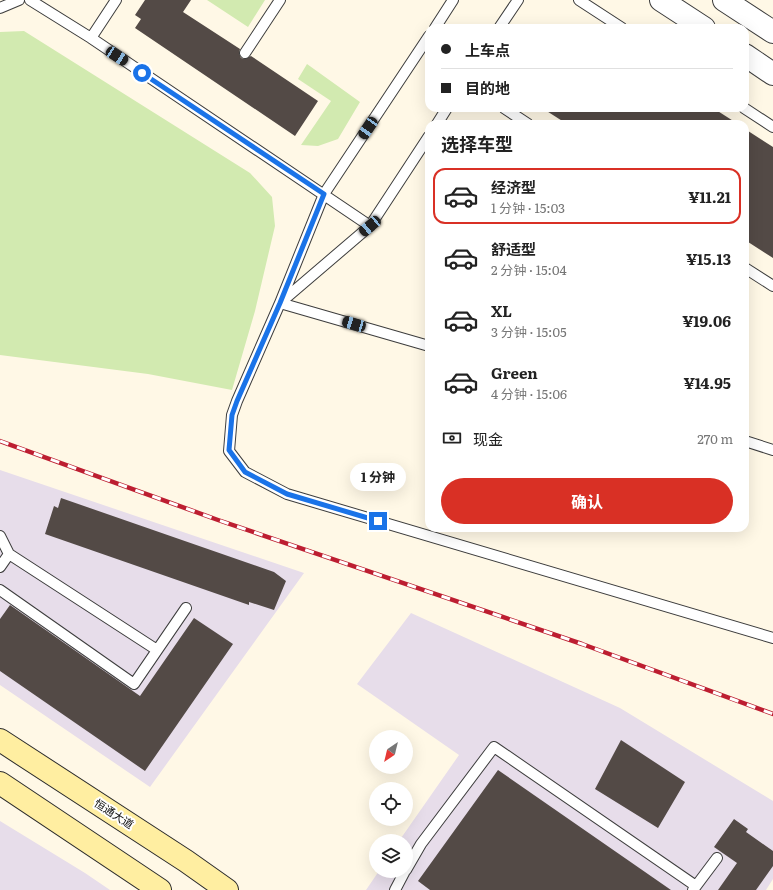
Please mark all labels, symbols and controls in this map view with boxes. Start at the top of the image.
text: 上车点 [465,38,510,61]
car [104,44,130,68]
route start [133,64,151,82]
text: 目的地 [465,76,510,99]
car [356,115,380,141]
text: 选择车型 [441,130,513,157]
text: 经济型 [491,175,536,198]
icon: car [443,178,479,214]
text: ¥11.21 [688,185,731,208]
text: 1 分钟 · 15:03 [491,198,565,217]
car [357,214,383,238]
text: 舒适型 [491,237,536,260]
icon: car [443,240,479,276]
text: ¥15.13 [686,247,731,270]
text: 2 分钟 · 15:04 [491,260,567,279]
text: XL [491,299,512,322]
icon: car [443,302,479,338]
text: ¥19.06 [682,309,731,332]
car [341,315,367,333]
text: 3 分钟 · 15:05 [491,322,567,341]
text: Green [491,361,538,384]
icon: car [443,364,479,400]
text: ¥14.95 [683,371,731,394]
text: 4 分钟 · 15:06 [491,384,567,403]
icon: cash [441,427,463,449]
text: 现金 [473,427,503,450]
text: 270 m [697,429,733,448]
callout: 1 分钟 [350,463,406,491]
text: 1 分钟 [361,467,395,486]
button: 确认 [441,478,733,524]
route end [369,512,387,530]
north arrow [369,730,413,774]
map controls [369,730,413,878]
button: locate [369,782,413,826]
street label: 恒通大道 [92,794,137,832]
button: layers [369,834,413,878]

